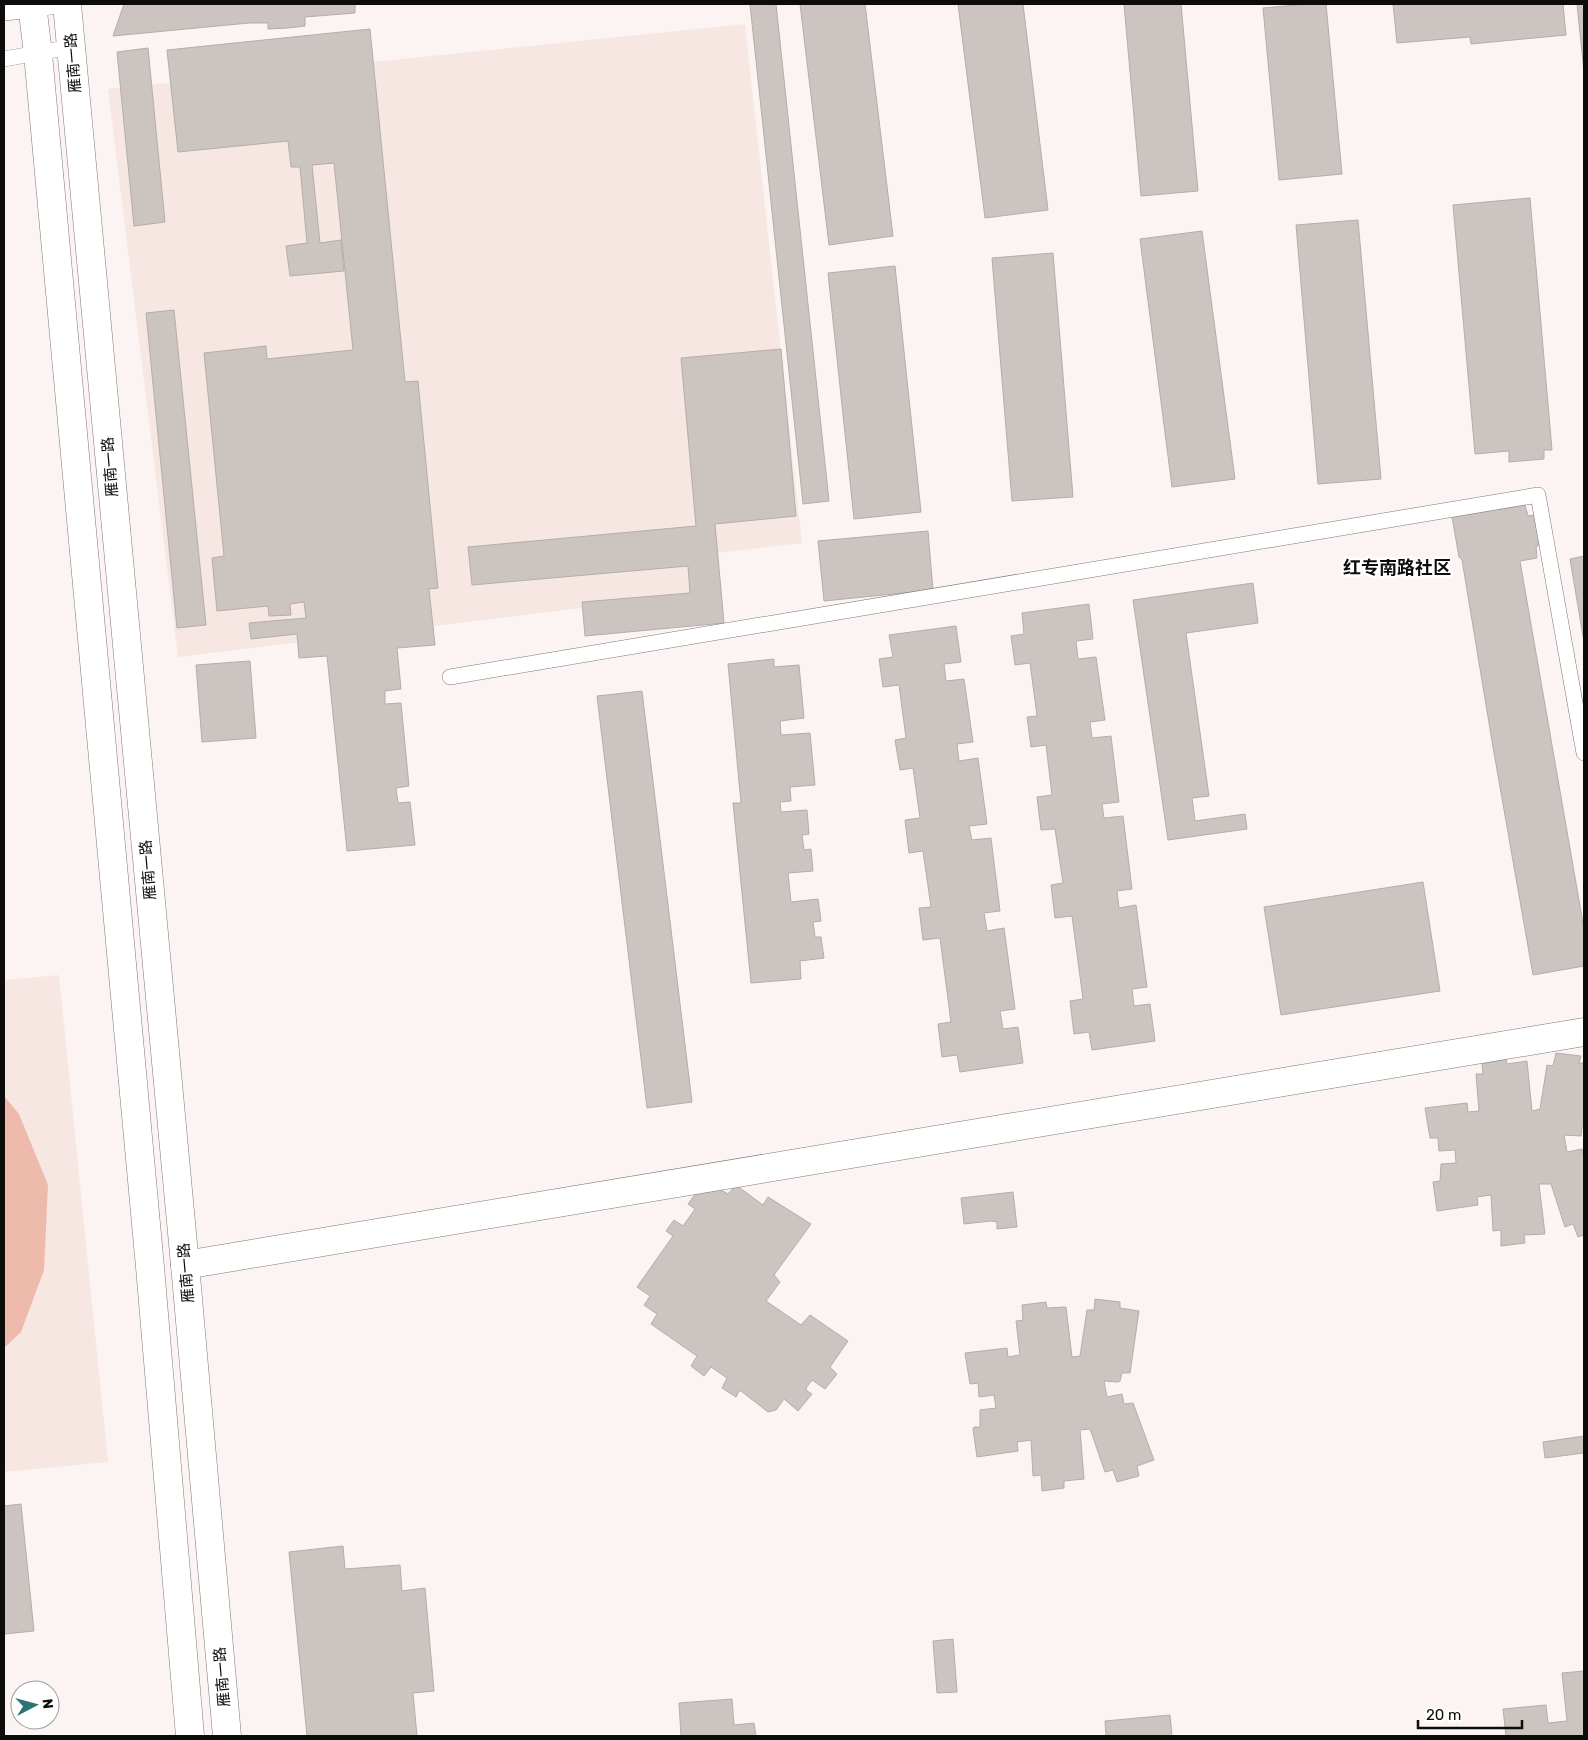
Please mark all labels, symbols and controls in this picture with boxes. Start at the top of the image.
street label: 雁南一路 [61,32,85,94]
street label: 雁南一路 [98,436,122,498]
district label: 红专南路社区 [1343,557,1451,579]
street label: 雁南一路 [136,839,160,901]
street label: 雁南一路 [174,1242,198,1304]
street label: 雁南一路 [210,1646,234,1708]
north arrow [10,1680,60,1730]
text: N [38,1698,56,1710]
scale bar [1418,1698,1522,1730]
text: 20 m [1426,1706,1461,1724]

